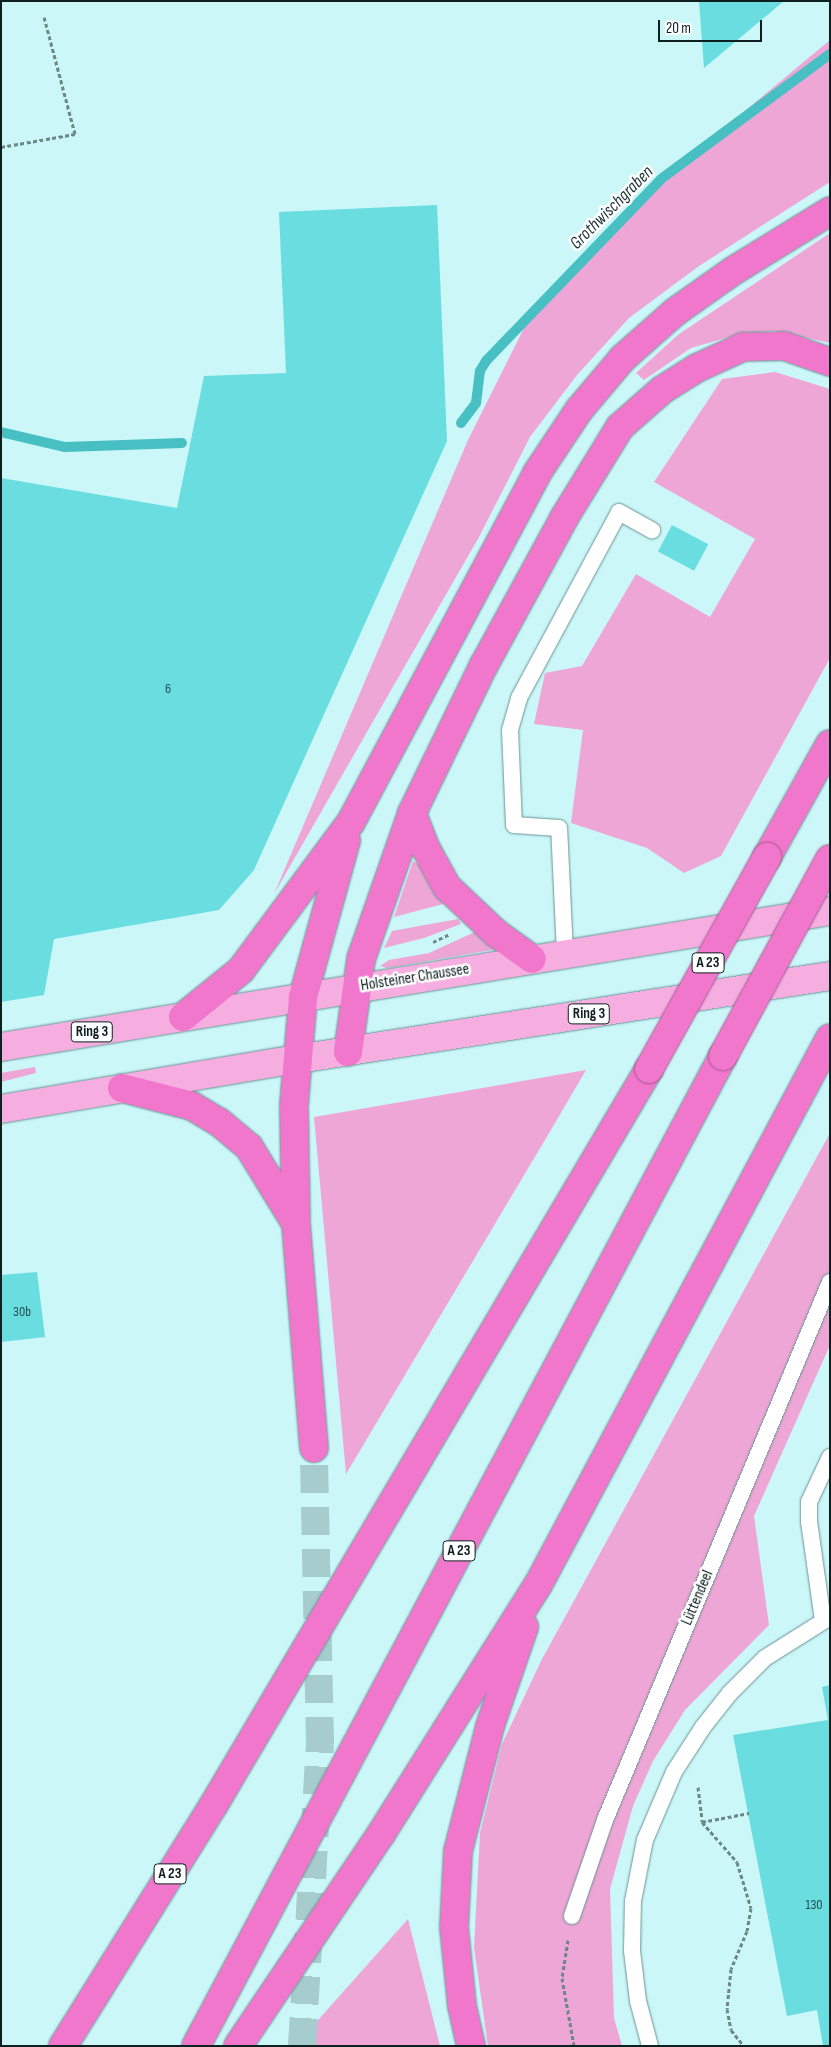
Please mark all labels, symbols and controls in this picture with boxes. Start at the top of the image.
scale bar [661,10,765,42]
text: 20 m [666,19,691,38]
water label: Grothwischgraben [566,162,658,254]
house number: 6 [165,681,171,697]
road number: A 23 [690,950,726,976]
street label: Holsteiner Chaussee [359,960,471,996]
road number: Ring 3 [568,1002,610,1026]
road number: Ring 3 [71,1020,113,1044]
house number: 30b [13,1304,31,1320]
road number: A 23 [442,1538,476,1564]
street label: Lüttendeel [678,1568,718,1628]
road number: A 23 [152,1862,188,1886]
house number: 130 [805,1897,823,1913]

